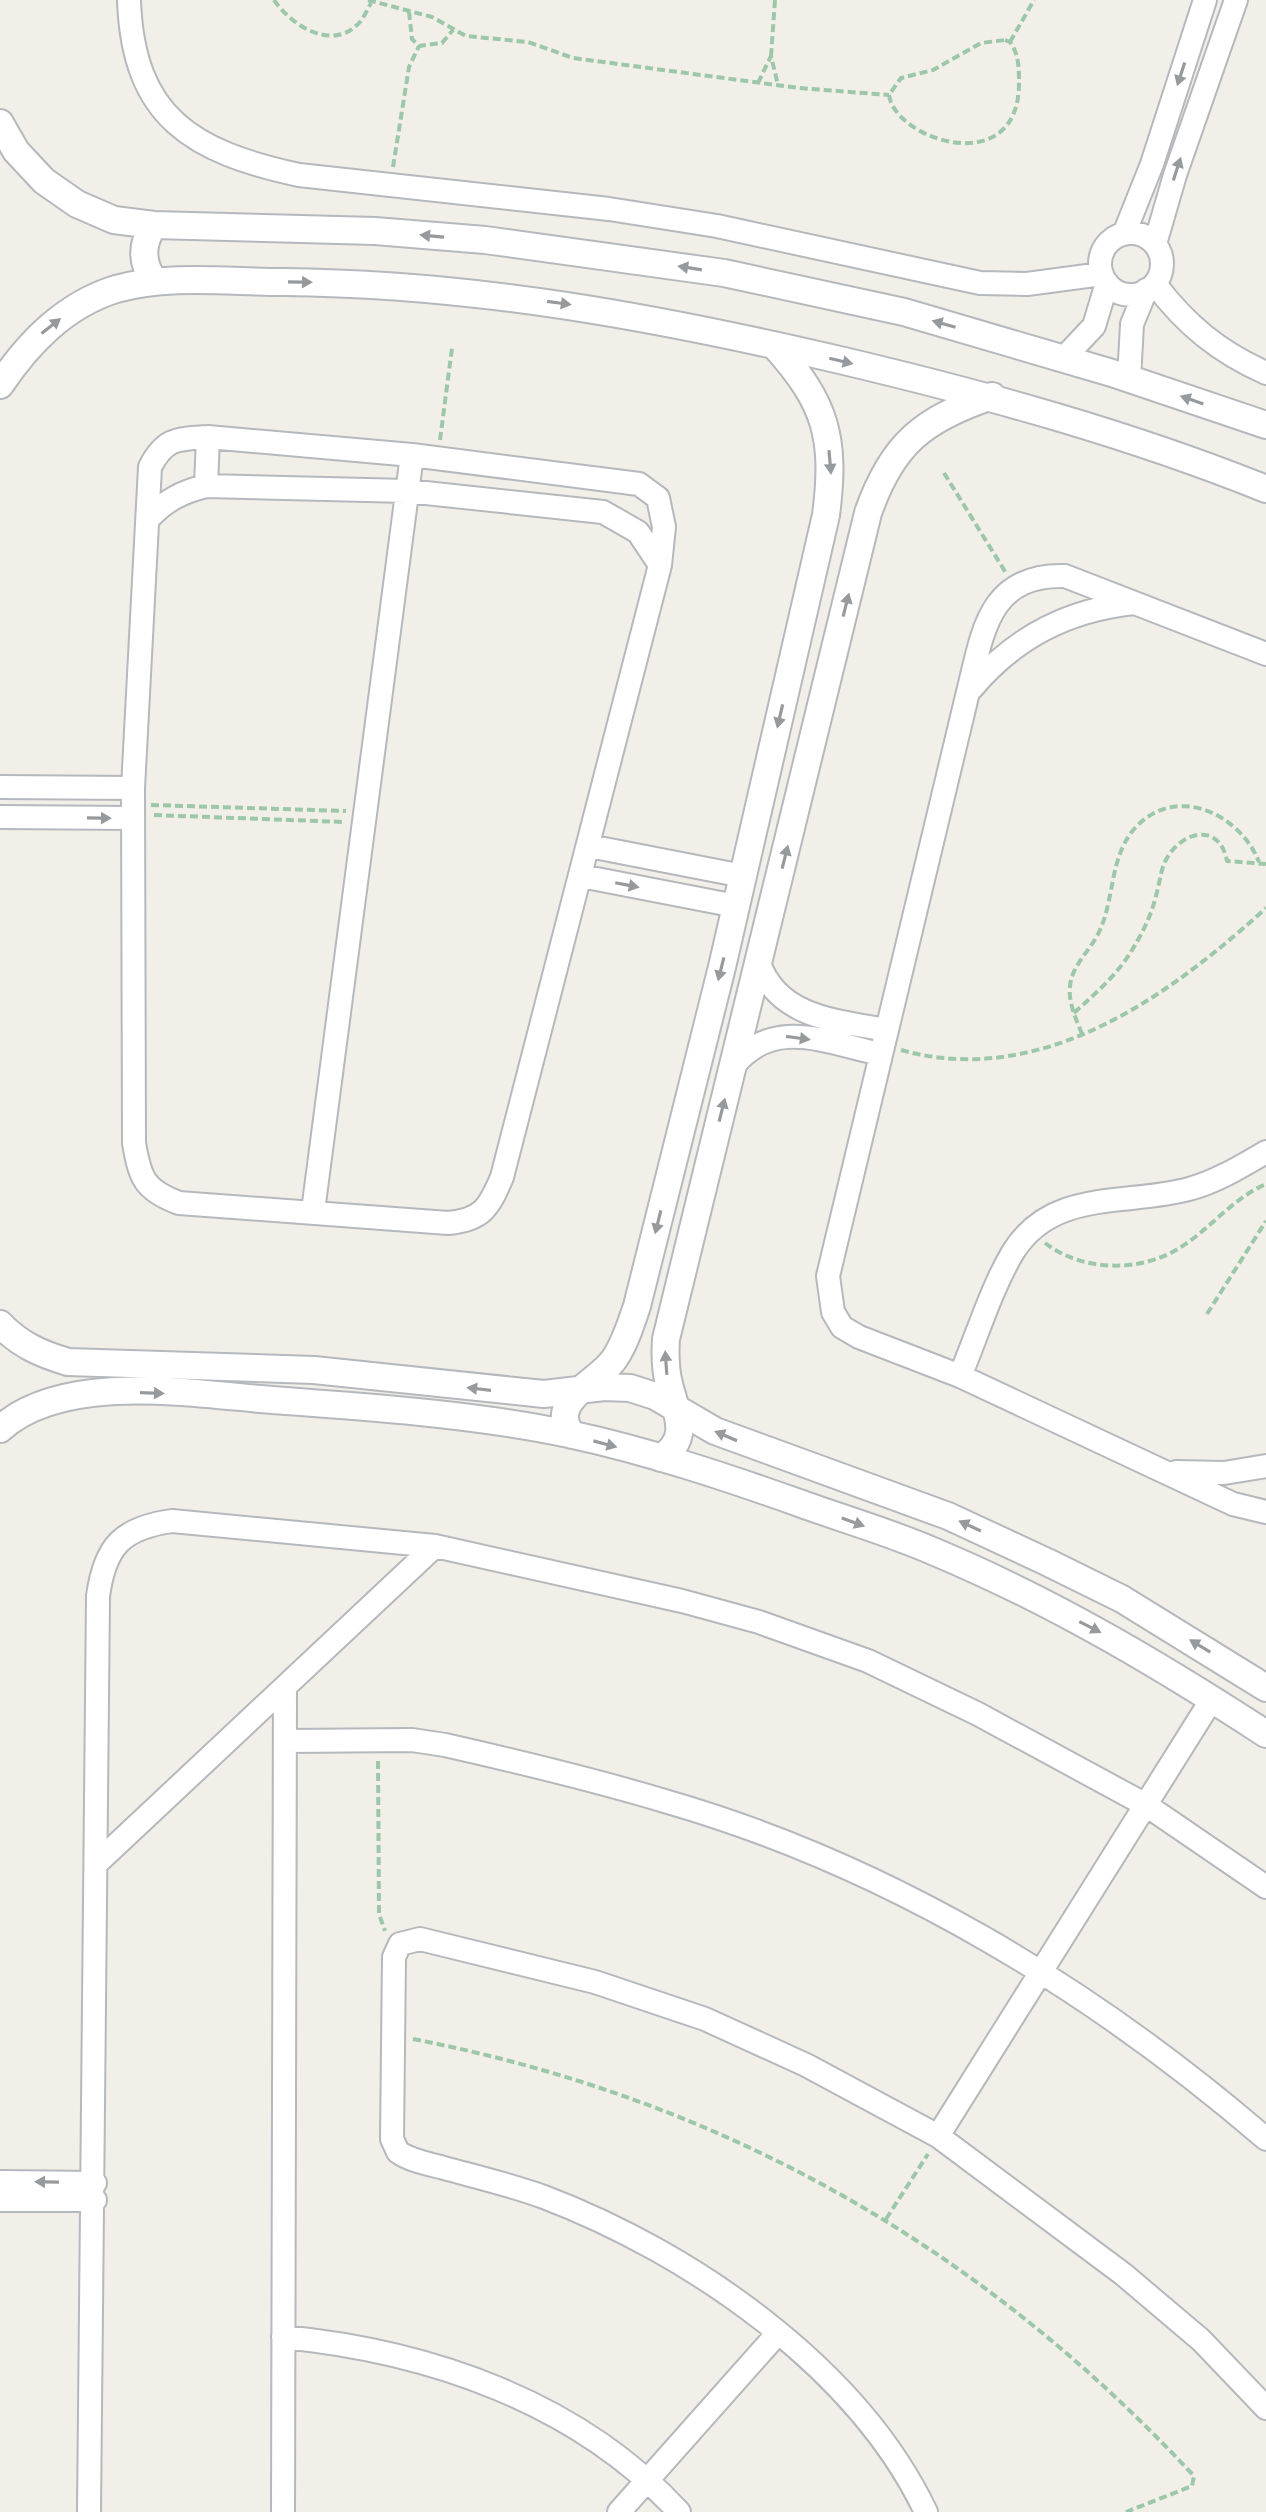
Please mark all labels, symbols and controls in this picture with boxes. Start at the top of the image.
one-way arrow [1174,63,1187,87]
one-way arrow [1171,157,1184,181]
one-way arrow [419,229,444,242]
one-way arrow [677,261,702,274]
one-way arrow [288,276,313,289]
one-way arrow [546,296,571,309]
one-way arrow [931,317,955,330]
one-way arrow [41,319,61,335]
one-way arrow [828,355,853,367]
one-way arrow [1180,393,1204,405]
one-way arrow [824,450,837,475]
one-way arrow [840,592,853,617]
one-way arrow [773,704,786,729]
one-way arrow [87,811,112,824]
one-way arrow [779,845,791,870]
one-way arrow [615,879,640,892]
one-way arrow [714,957,727,982]
one-way arrow [786,1031,811,1044]
one-way arrow [716,1097,729,1122]
one-way arrow [651,1209,663,1234]
one-way arrow [659,1350,672,1375]
one-way arrow [466,1382,491,1395]
one-way arrow [140,1387,165,1400]
one-way arrow [714,1429,738,1442]
one-way arrow [592,1438,617,1450]
one-way arrow [841,1516,865,1529]
one-way arrow [958,1519,982,1533]
one-way arrow [1079,1620,1102,1633]
one-way arrow [1189,1639,1211,1653]
one-way arrow [34,2176,59,2188]

